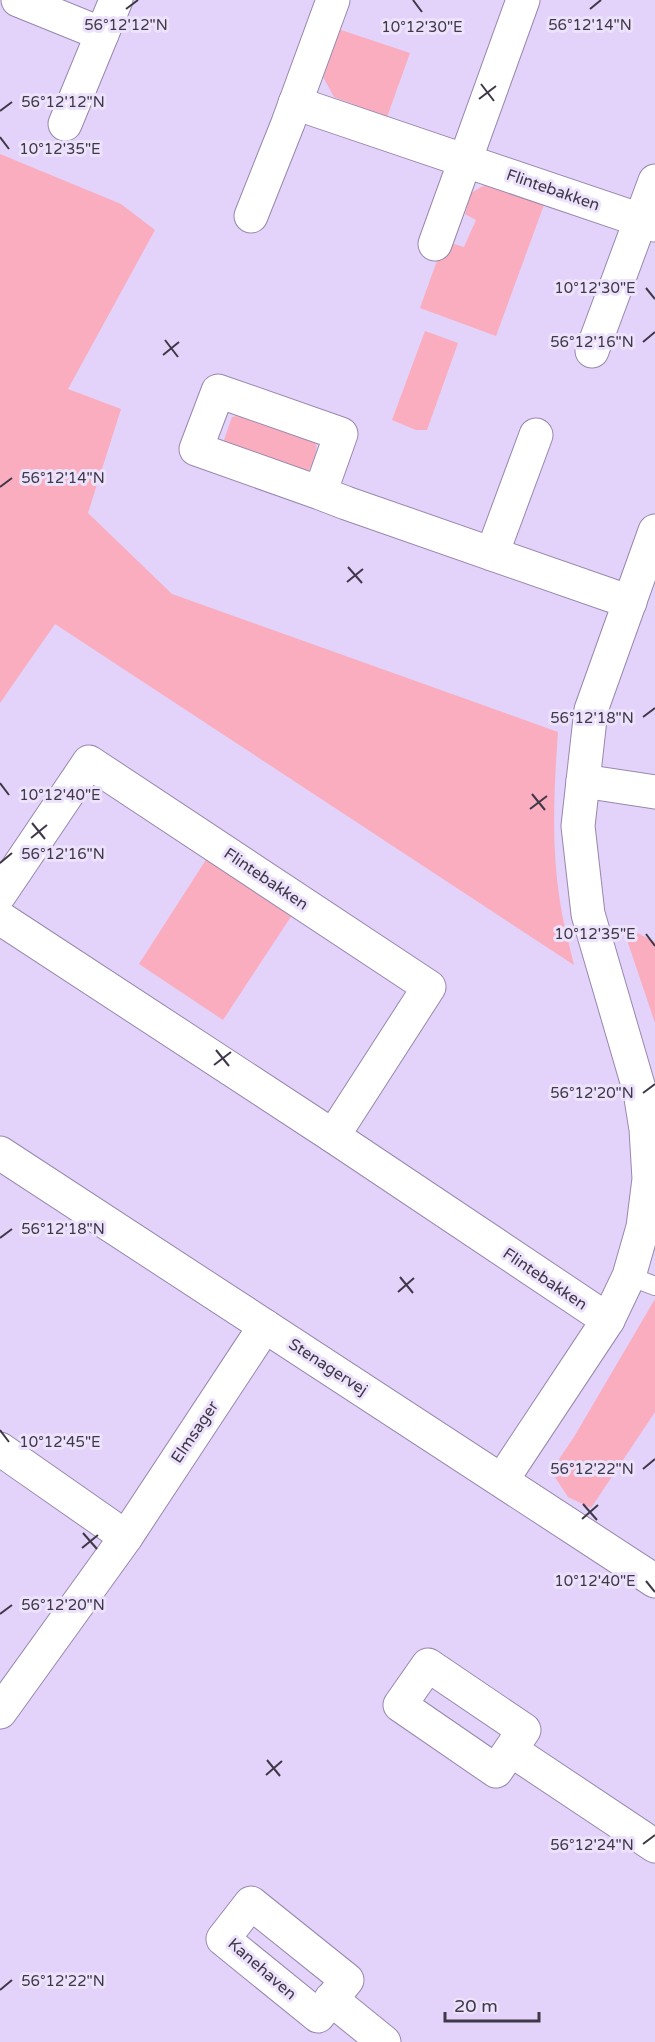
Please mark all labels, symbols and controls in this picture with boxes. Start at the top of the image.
text: 56°12'12"N [84,16,168,34]
text: 56°12'14"N [548,16,632,34]
text: 10°12'30"E [381,18,463,36]
text: 56°12'12"N [21,93,105,111]
text: 10°12'35"E [19,140,101,158]
street label: Flintebakken [504,165,602,215]
text: 10°12'30"E [554,279,636,297]
text: 56°12'16"N [550,333,634,351]
text: 56°12'14"N [21,469,105,487]
text: 56°12'18"N [550,709,634,727]
text: 10°12'40"E [19,786,101,804]
street label: Flintebakken [220,843,312,915]
text: 56°12'16"N [21,845,105,863]
text: 10°12'35"E [554,925,636,943]
text: 56°12'20"N [550,1084,634,1102]
text: 56°12'18"N [21,1220,105,1238]
street label: Flintebakken [499,1243,591,1315]
street label: Stenagervej [285,1334,371,1400]
street label: Elmsager [167,1396,224,1467]
text: 10°12'45"E [19,1433,101,1451]
text: 56°12'22"N [550,1460,634,1478]
text: 10°12'40"E [554,1572,636,1590]
text: 56°12'20"N [21,1596,105,1614]
text: 56°12'24"N [550,1836,634,1854]
street label: Kanehaven [224,1934,300,2004]
text: 56°12'22"N [21,1972,105,1990]
scale bar [445,1985,540,2023]
text: 20 m [454,1995,498,2017]

